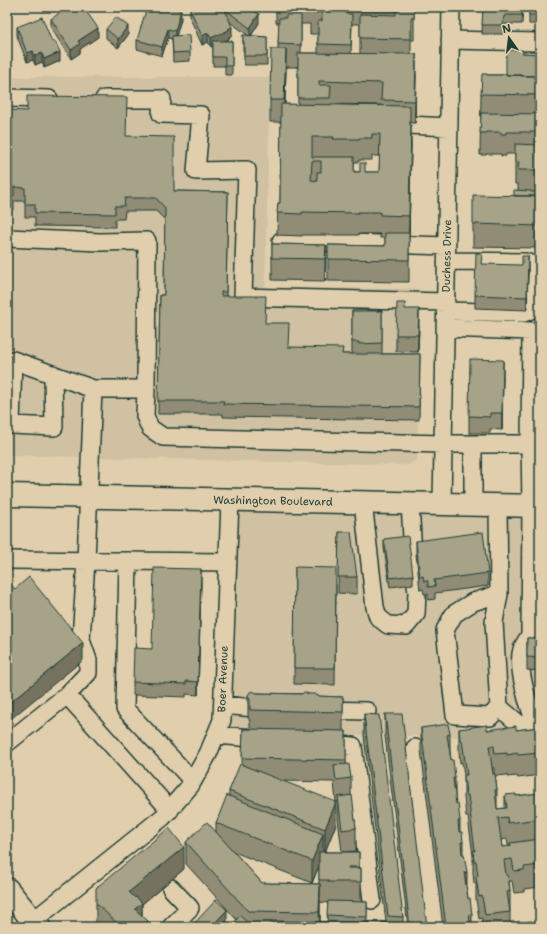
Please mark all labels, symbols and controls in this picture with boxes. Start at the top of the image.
north arrow [489,18,529,58]
text: N [501,20,513,37]
street label: Duchess Drive [439,219,455,293]
street label: Washington Boulevard [213,492,333,510]
street label: Boer Avenue [214,645,232,713]

